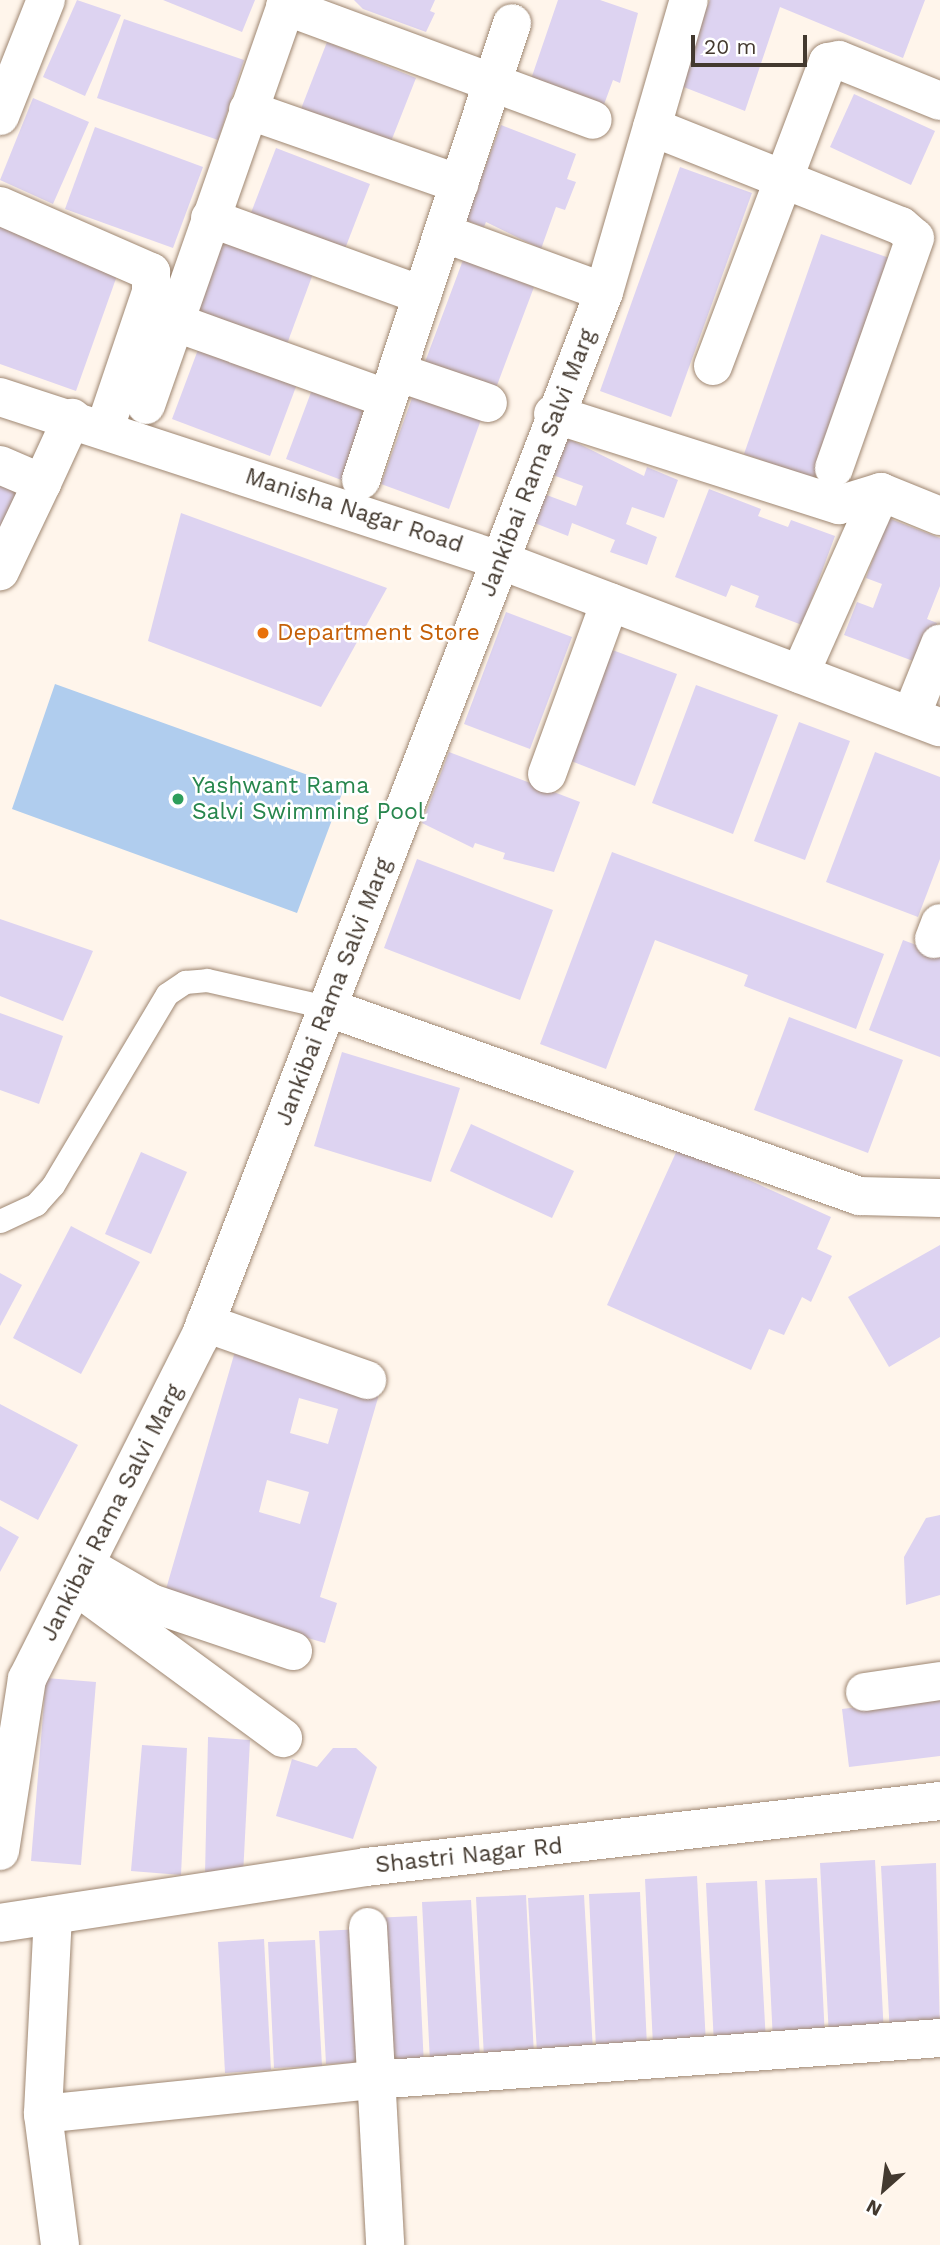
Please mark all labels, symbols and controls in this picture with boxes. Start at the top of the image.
scale bar [695,21,810,65]
text: 20 m [704,34,756,59]
street label: Jankibai Rama Salvi Marg [474,325,602,601]
street label: Manisha Nagar Road [241,463,467,559]
place label: Department Store [277,619,480,647]
marker: Department Store [255,625,271,641]
place label: Yashwant Rama Salvi Swimming Pool [192,772,425,826]
marker: Yashwant Rama Salvi Swimming Pool [170,791,186,807]
street label: Jankibai Rama Salvi Marg [270,854,398,1130]
street label: Jankibai Rama Salvi Marg [35,1380,189,1646]
street label: Shastri Nagar Rd [374,1832,564,1880]
north arrow [849,2154,919,2224]
text: N [862,2195,886,2221]

